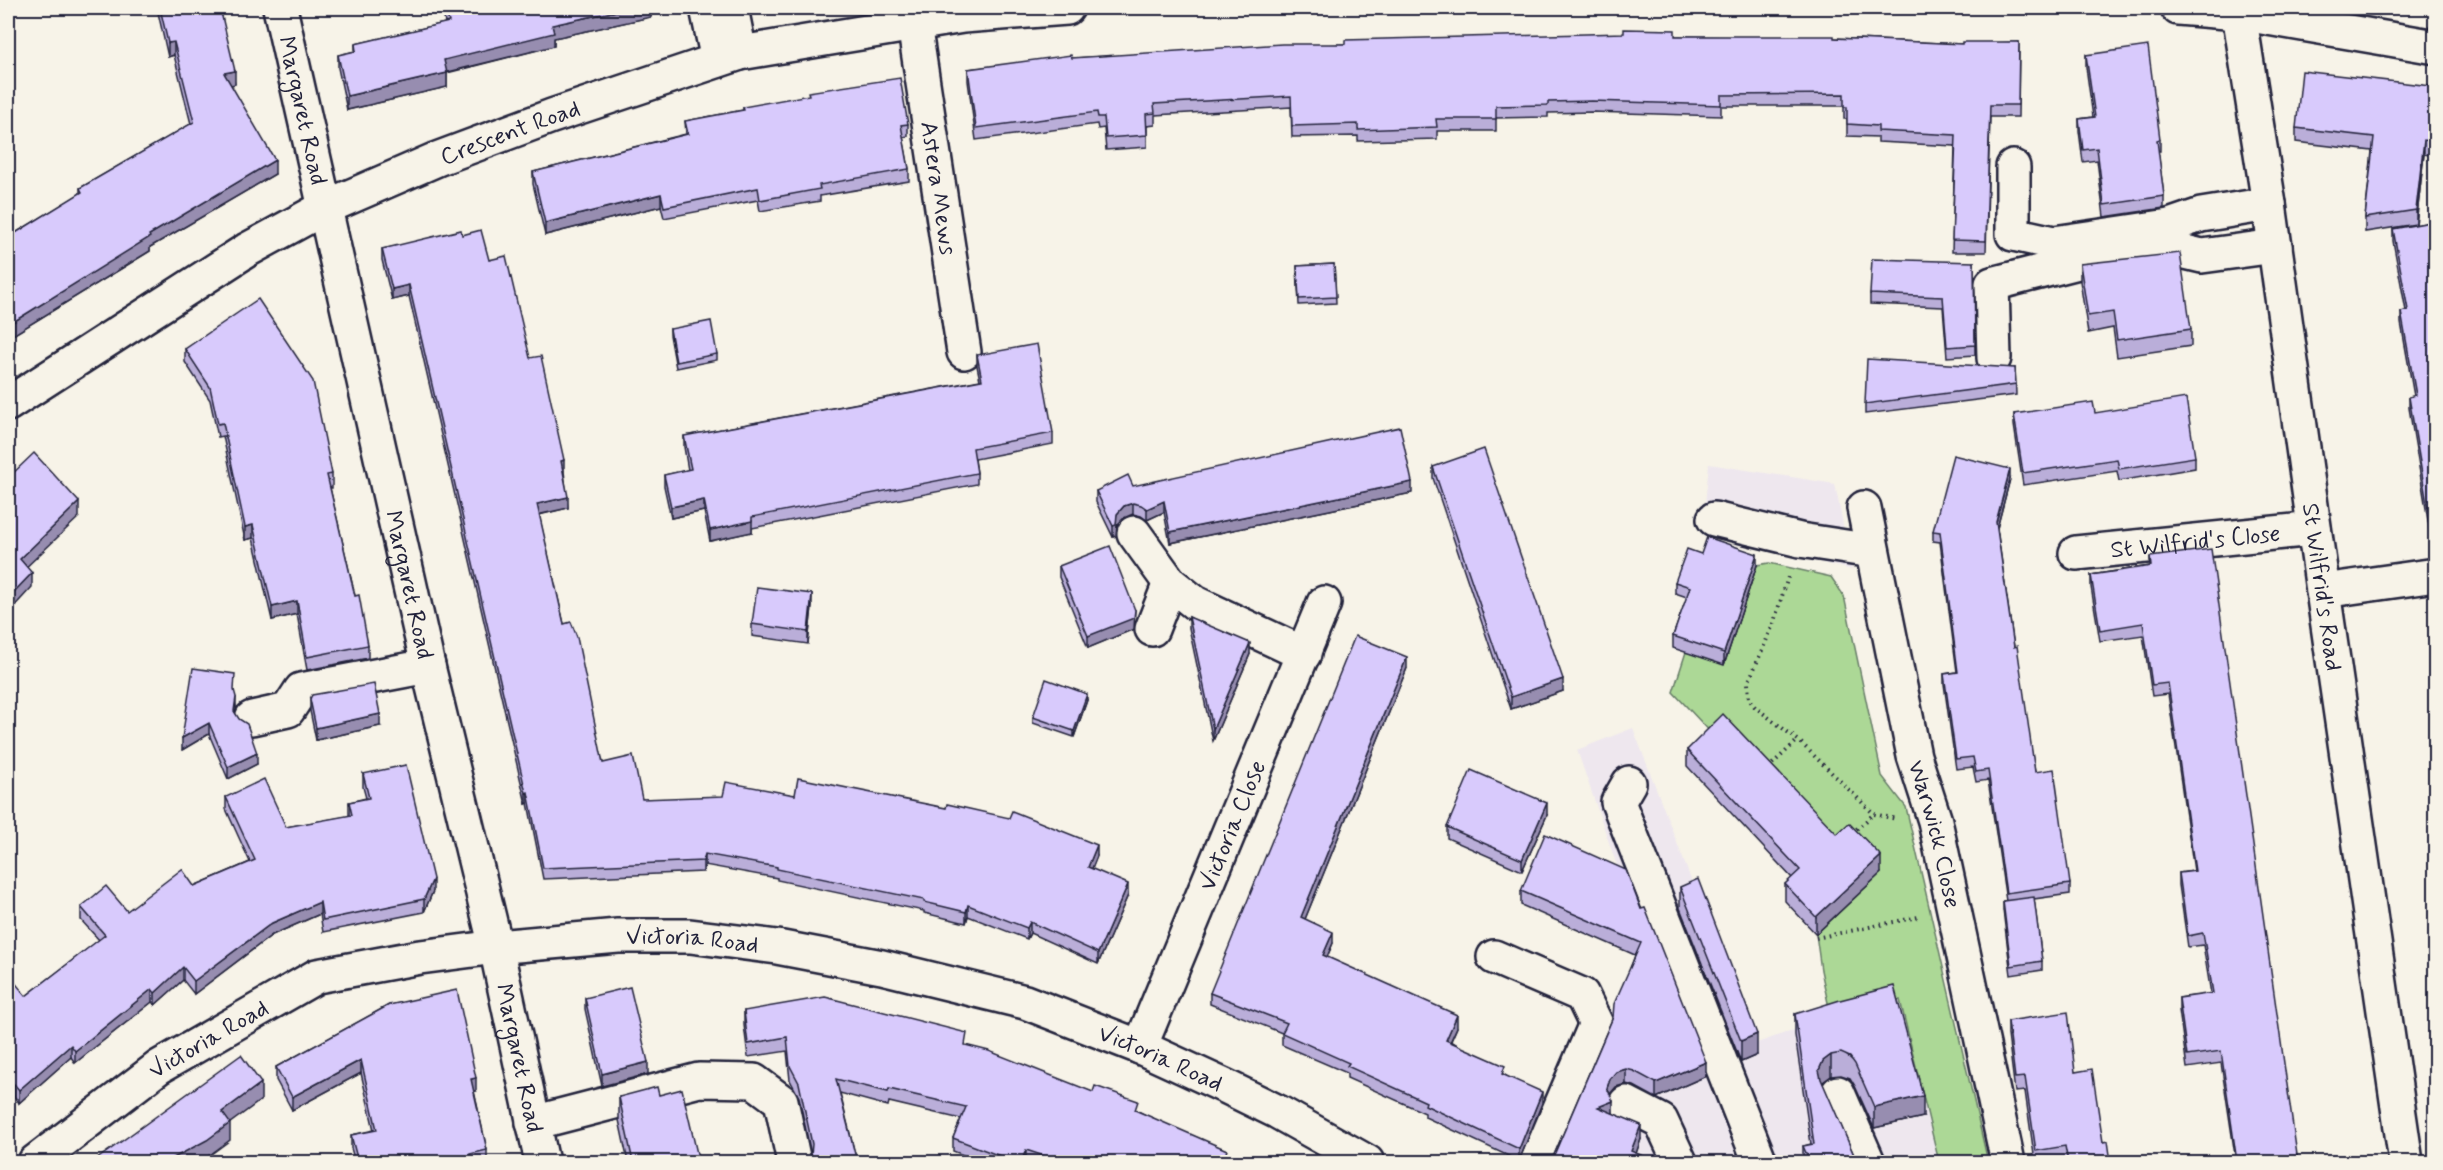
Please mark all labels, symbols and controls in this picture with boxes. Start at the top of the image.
street label: Margaret Road [270,33,333,188]
street label: Crescent Road [436,94,584,173]
street label: Astera Mews [912,119,963,258]
street label: St Wilfrid's Road [2294,501,2348,673]
street label: Margaret Road [376,508,440,662]
street label: St Wilfrid's Close [2109,518,2282,566]
street label: Victoria Close [1192,756,1274,896]
street label: Warwick Close [1899,757,1967,911]
street label: Victoria Road [626,922,760,962]
street label: Margaret Road [487,981,549,1136]
street label: Victoria Road [143,993,274,1086]
street label: Victoria Road [1094,1018,1227,1100]

